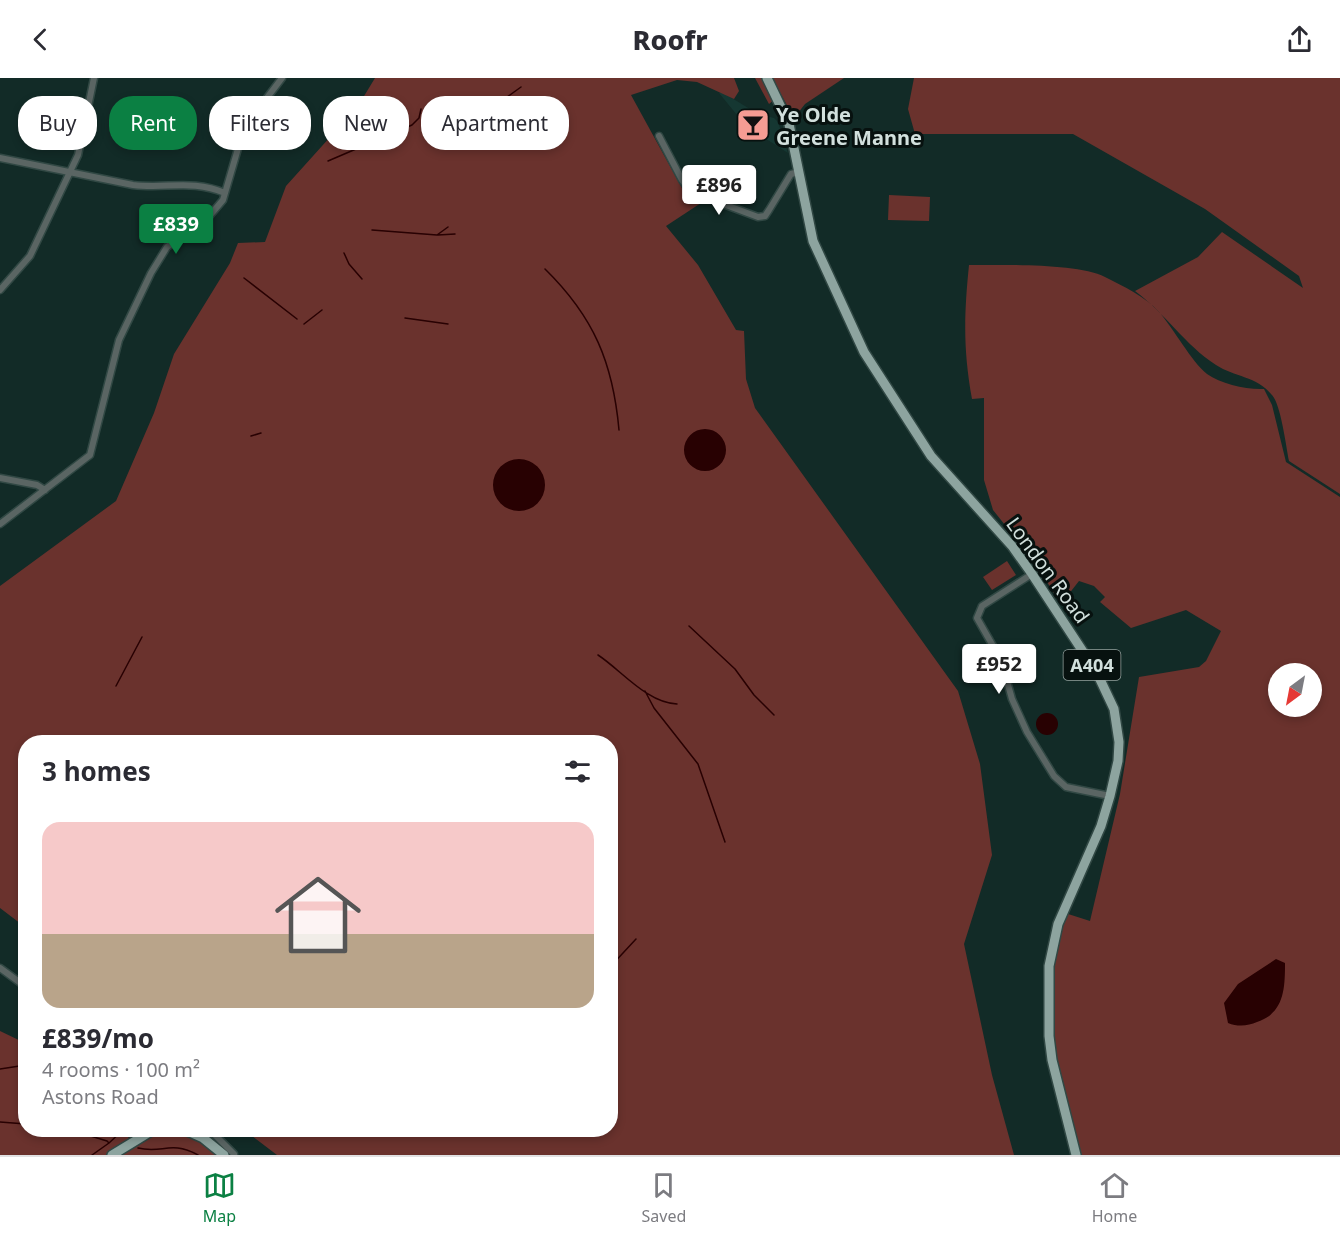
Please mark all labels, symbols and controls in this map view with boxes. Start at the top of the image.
text: Roofr [632,21,708,58]
icon: back [24,23,57,56]
icon: share [1283,23,1316,56]
chip: Buy [18,96,97,150]
chip: Rent [109,96,197,150]
chip: Filters [209,96,311,150]
chip: New [323,96,409,150]
chip: Apartment [421,96,569,150]
place label: Ye Olde Greene Manne [776,101,922,151]
bar icon: Ye Olde Greene Manne [735,107,771,143]
pin: £896 [683,165,755,216]
text: £896 [696,171,742,198]
pin: £839 [140,204,212,255]
text: £839 [153,210,199,237]
street label: London Road [1000,512,1096,628]
pin: £952 [963,644,1035,695]
text: £952 [976,650,1022,677]
road number: A404 [1064,650,1120,680]
north arrow [1268,663,1322,717]
map controls [1268,663,1322,717]
text: 3 homes [42,753,151,789]
icon: filters [561,755,594,788]
icon: home [264,861,372,969]
text: £839/mo [42,1020,154,1056]
text: 4 rooms · 100 m² [42,1056,200,1083]
text: Astons Road [42,1083,159,1110]
tab: Map [203,1169,236,1227]
tab: Saved [642,1169,686,1227]
tab: Home [1092,1169,1137,1227]

